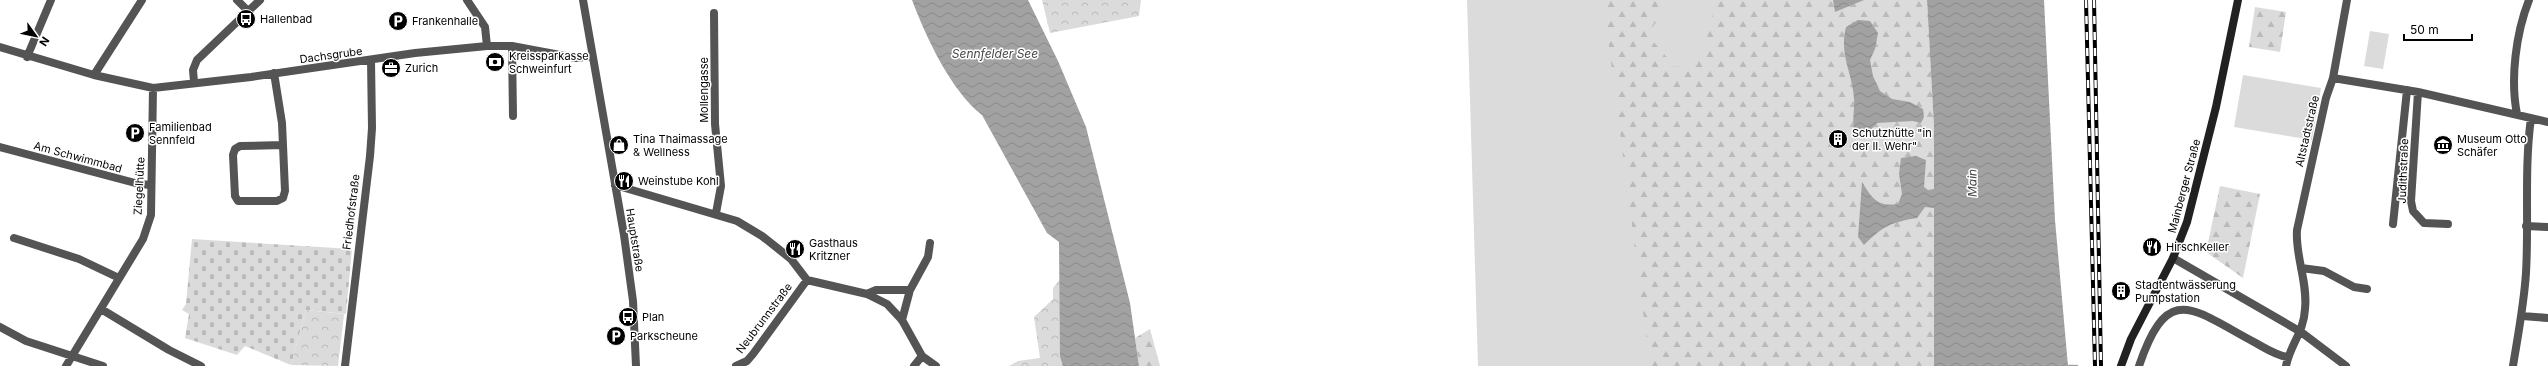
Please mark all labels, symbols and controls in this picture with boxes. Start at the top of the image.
bus stop icon: Hallenbad [235,8,257,30]
parking icon: Frankenhalle [387,10,409,32]
place label: Hallenbad [260,12,312,26]
place label: Frankenhalle [412,14,478,28]
north arrow [16,16,56,56]
scale bar [2404,16,2472,42]
text: 50 m [2410,22,2439,37]
text: N [36,34,53,49]
street label: Dachsgrube [299,44,363,66]
water label: Sennfelder See [952,46,1038,61]
place label: Kreissparkasse Schweinfurt [509,49,589,76]
bank icon: Kreissparkasse Schweinfurt [484,51,506,73]
office icon: Zurich [380,57,402,79]
street label: Mollengasse [697,57,711,123]
place label: Zurich [405,61,438,75]
street label: Altstadtstraße [2292,94,2322,168]
place label: Familienbad Sennfeld [149,120,212,147]
parking icon: Familienbad Sennfeld [124,122,146,144]
place label: Schutzhütte "in der II. Wehr" [1852,126,1932,153]
building icon: Schutzhütte "in der II. Wehr" [1827,128,1849,150]
place label: Tina Thaimassage & Wellness [633,132,728,159]
place label: Museum Otto Schäfer [2457,132,2527,159]
shop icon: Tina Thaimassage & Wellness [608,134,630,156]
museum icon: Museum Otto Schäfer [2432,134,2454,156]
street label: Mainberger Straße [2165,137,2203,235]
street label: Am Schwimmbad [32,138,124,176]
street label: Judithstraße [2395,138,2411,204]
street label: Ziegelhütte [130,157,148,215]
water label: Main [1964,169,1980,197]
restaurant icon: Weinstube Kohl [613,170,635,192]
street label: Friedhofstraße [339,173,363,251]
place label: Weinstube Kohl [638,174,719,188]
street label: Hauptstraße [623,207,647,273]
place label: Gasthaus Kritzner [809,236,858,263]
restaurant icon: HirschKeller [2141,236,2163,258]
restaurant icon: Gasthaus Kritzner [784,238,806,260]
place label: HirschKeller [2166,240,2229,254]
place label: Stadtentwässerung Pumpstation [2135,278,2236,305]
street label: Neubrunnstraße [733,280,795,356]
building icon: Stadtentwässerung Pumpstation [2110,280,2132,302]
bus stop icon: Plan [617,306,639,328]
place label: Plan [642,310,664,324]
parking icon: Parkscheune [605,325,627,347]
place label: Parkscheune [630,329,698,343]

